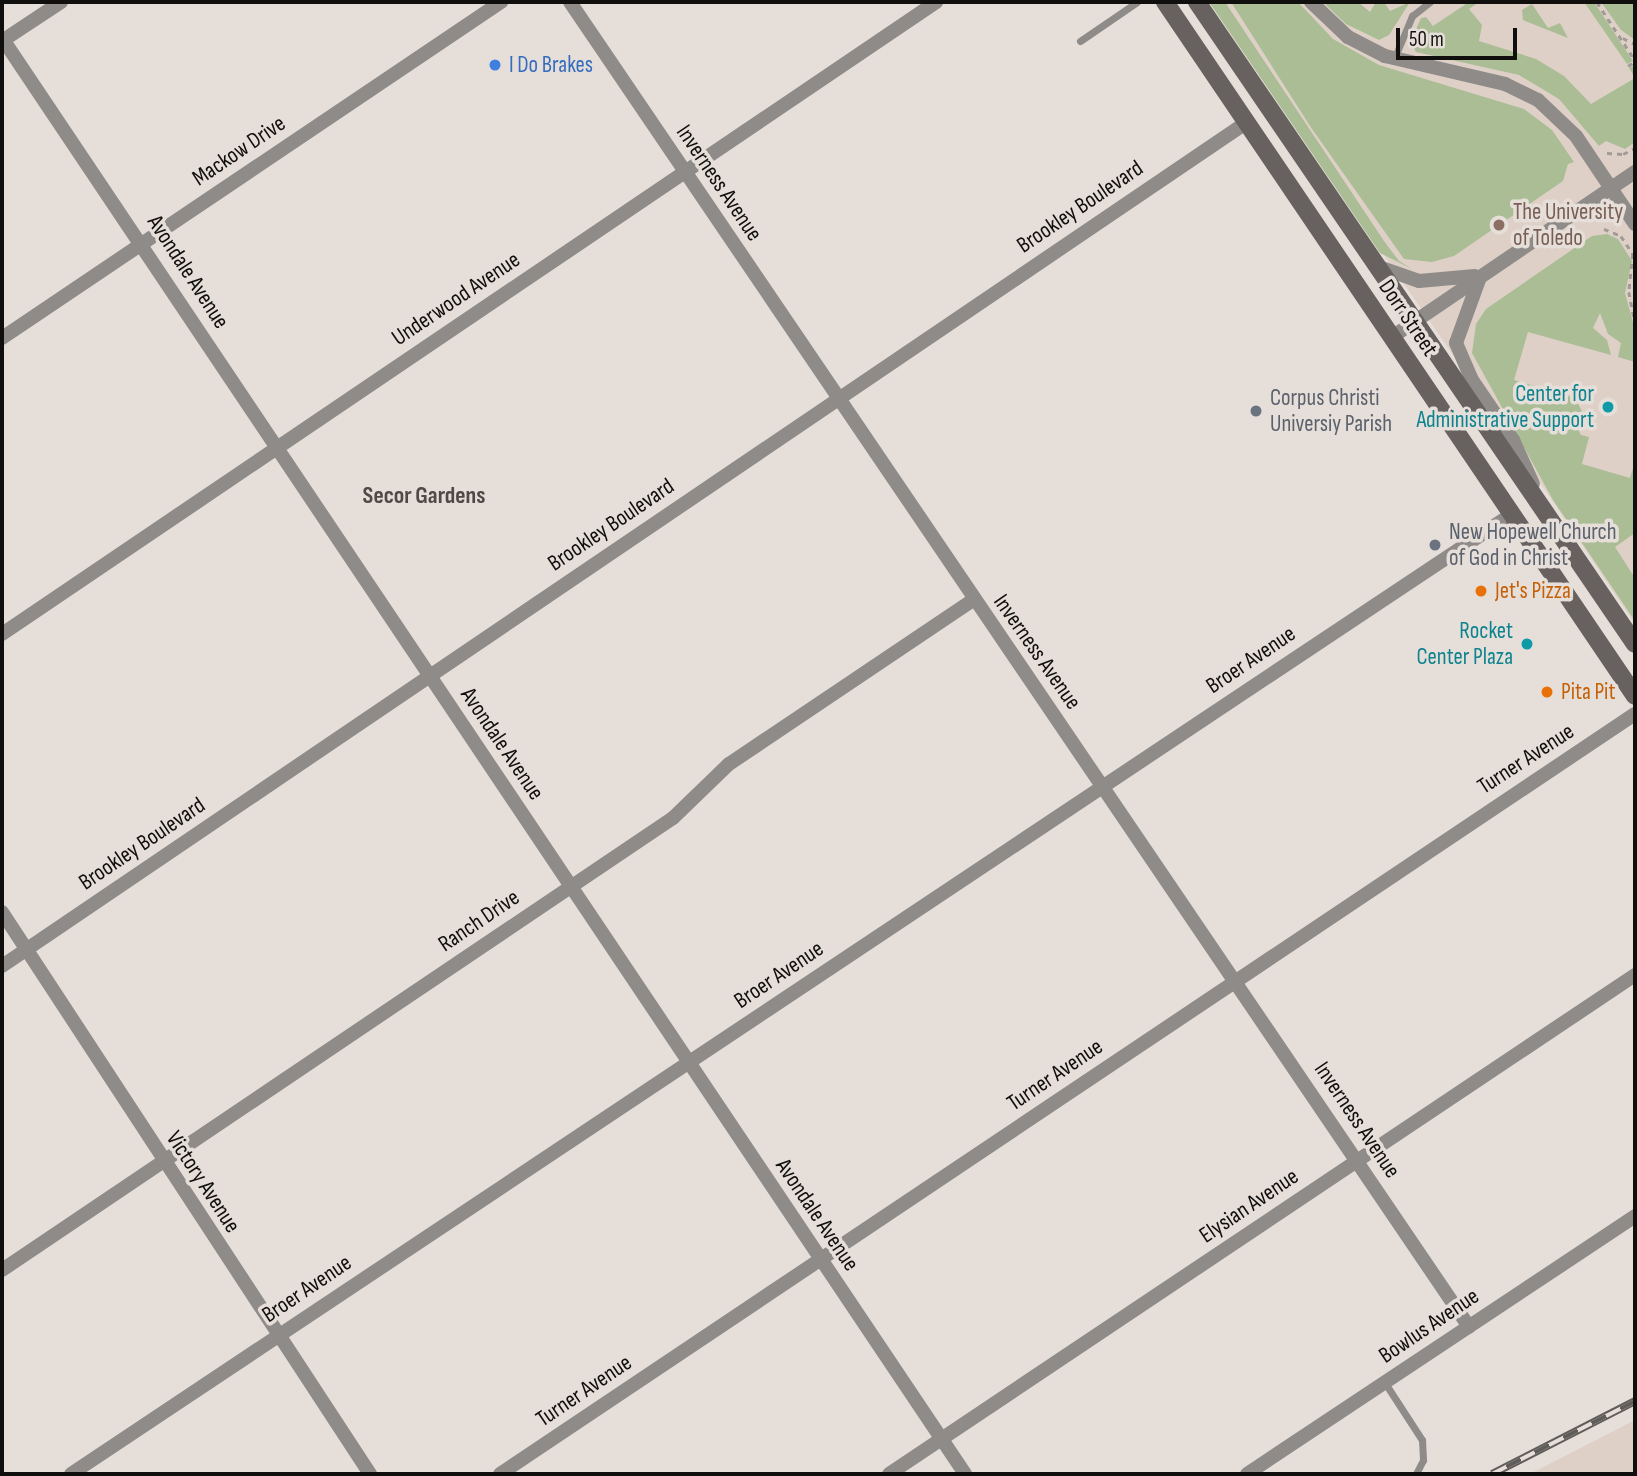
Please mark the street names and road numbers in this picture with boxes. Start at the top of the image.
street label: Mackow Drive [187,110,291,192]
street label: Inverness Avenue [670,120,768,246]
street label: Brookley Boulevard [1012,155,1148,259]
street label: Avondale Avenue [141,210,235,334]
street label: Underwood Avenue [387,246,525,352]
street label: Dorr Street [1372,275,1444,361]
street label: Brookley Boulevard [543,473,679,577]
street label: Inverness Avenue [987,589,1087,715]
street label: Broer Avenue [1201,620,1301,700]
street label: Avondale Avenue [454,683,550,805]
street label: Turner Avenue [1473,718,1579,800]
street label: Brookley Boulevard [74,792,210,896]
street label: Ranch Drive [433,884,525,958]
street label: Broer Avenue [729,935,829,1015]
street label: Turner Avenue [1002,1033,1108,1117]
street label: Inverness Avenue [1308,1057,1406,1183]
street label: Victory Avenue [160,1126,246,1238]
street label: Avondale Avenue [769,1154,865,1276]
street label: Elysian Avenue [1194,1163,1304,1249]
street label: Broer Avenue [257,1249,357,1329]
street label: Bowlus Avenue [1374,1283,1484,1369]
street label: Turner Avenue [531,1349,637,1433]

